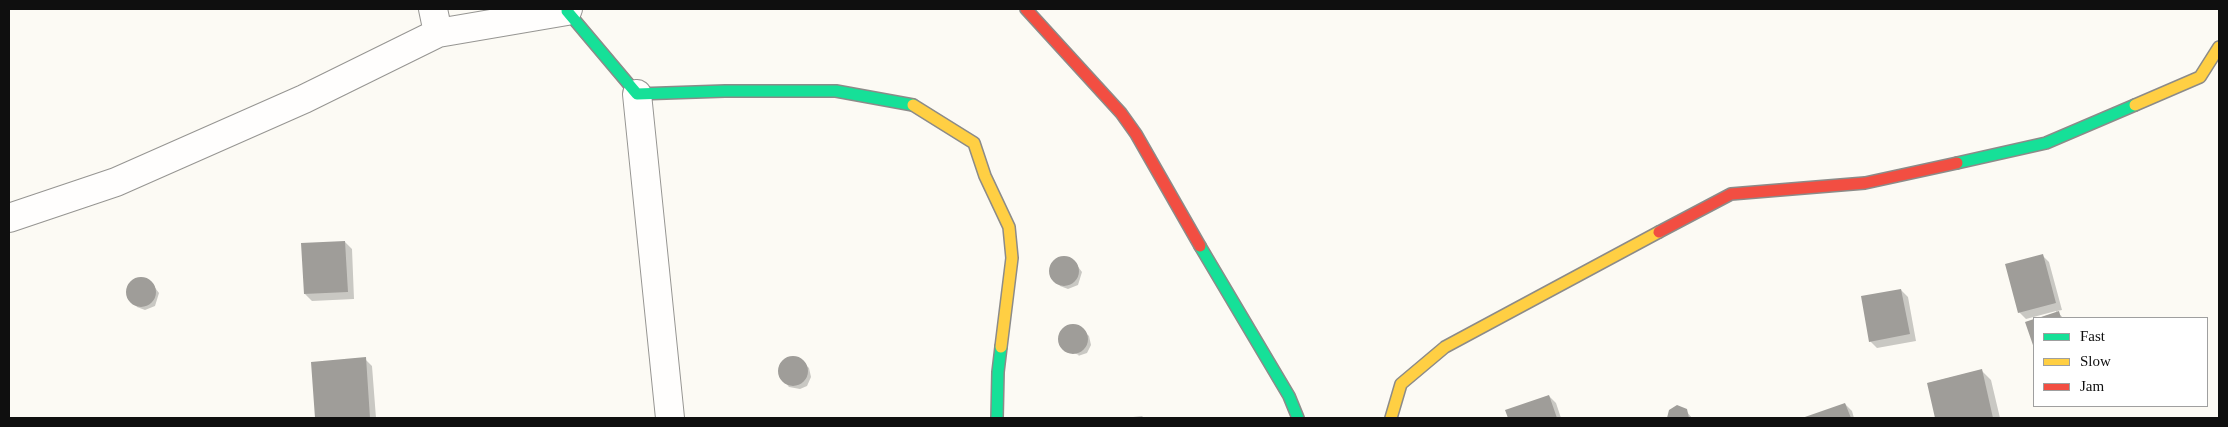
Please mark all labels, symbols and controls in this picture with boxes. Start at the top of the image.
legend [2033,317,2208,407]
text: Fast [2080,328,2105,344]
text: Slow [2080,353,2111,369]
text: Jam [2080,378,2104,394]

